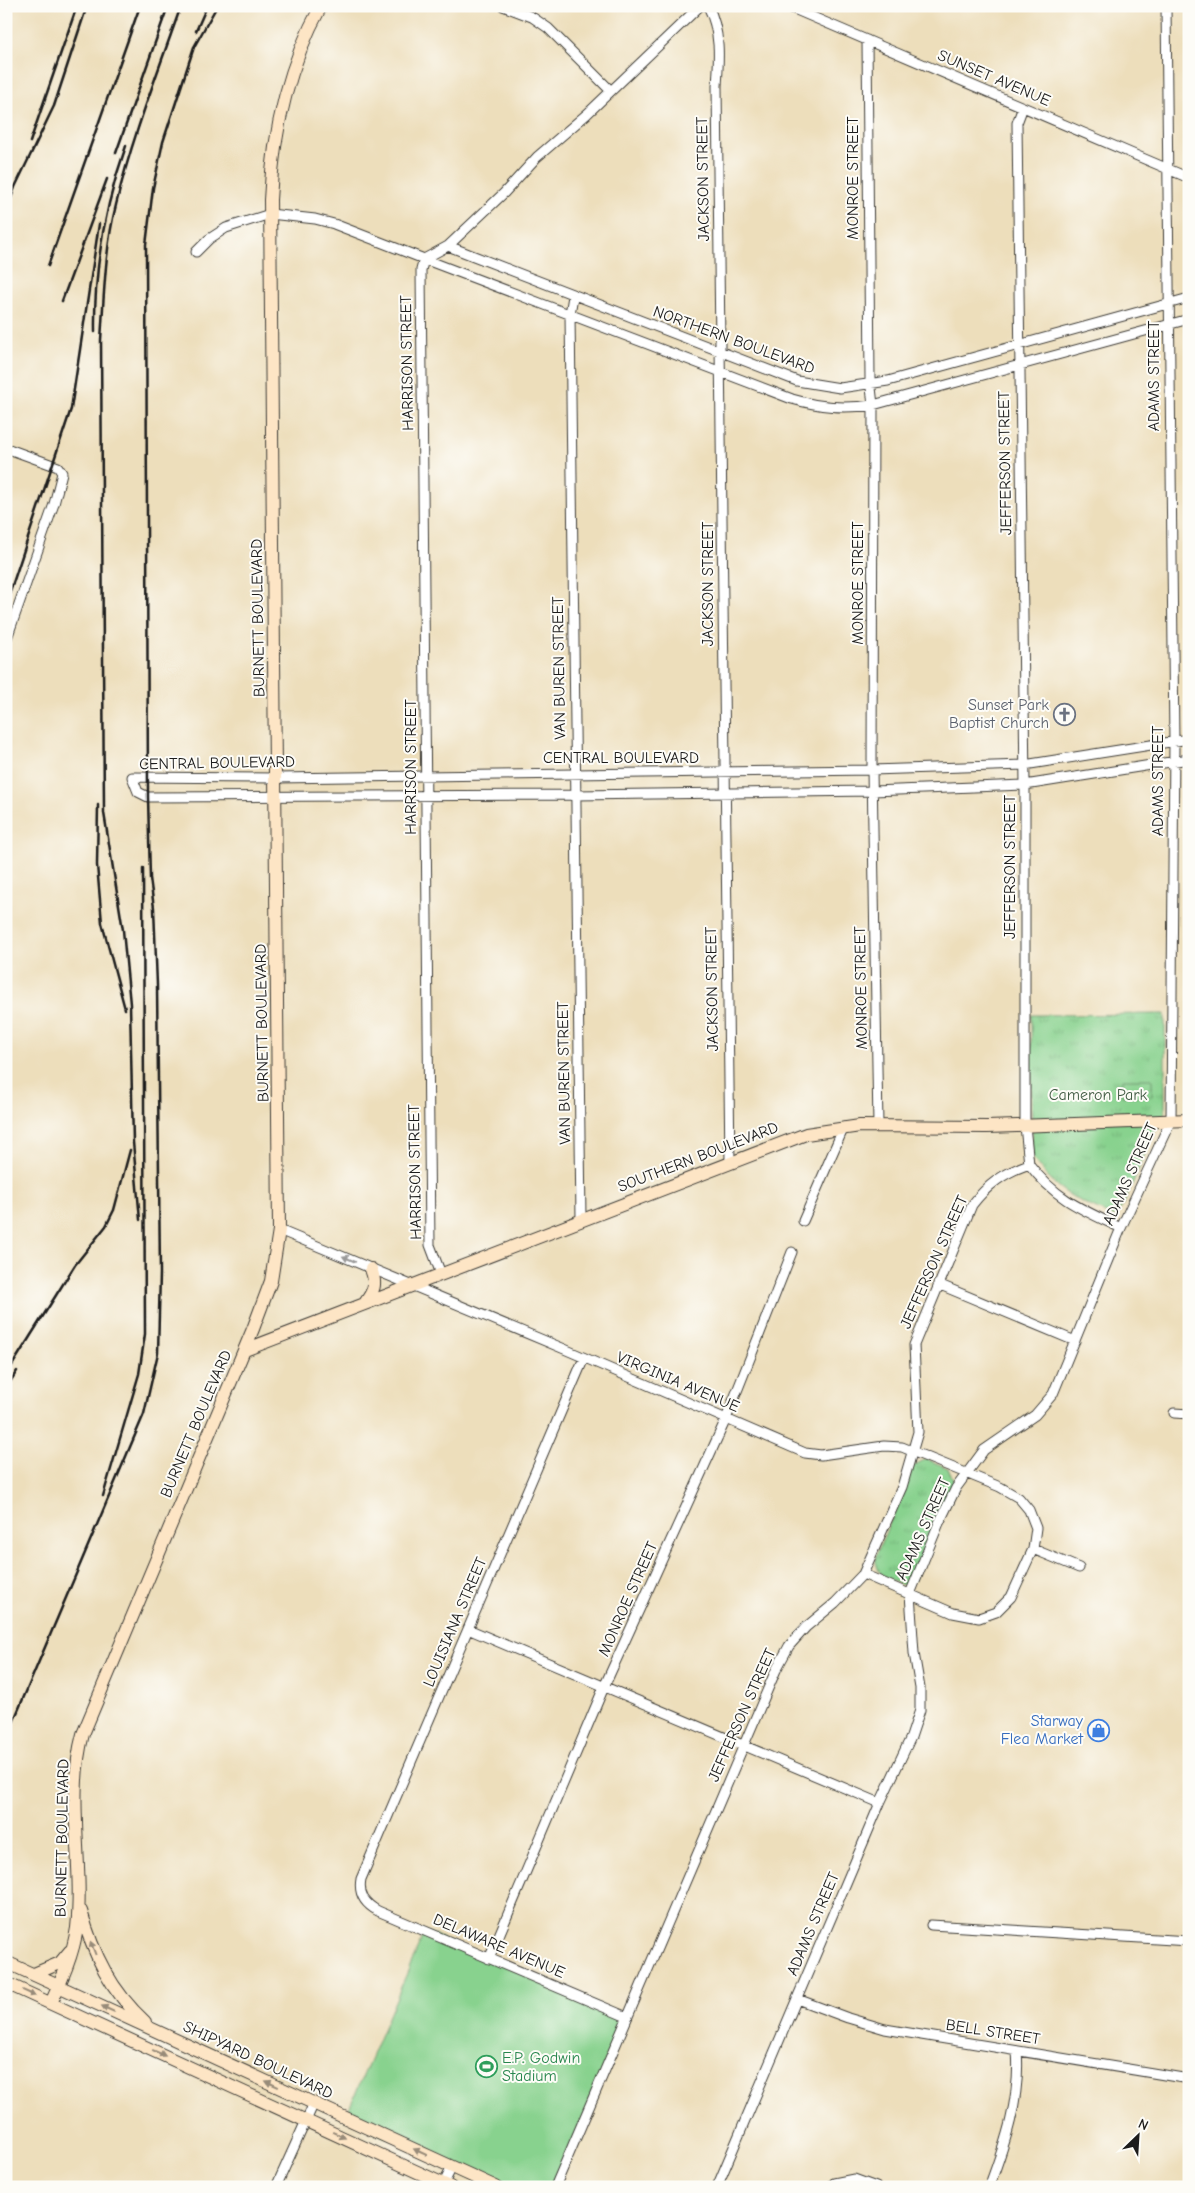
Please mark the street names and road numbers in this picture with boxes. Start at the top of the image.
street label: SUNSET AVENUE [935,46,1053,110]
street label: JACKSON STREET [693,116,713,242]
street label: MONROE STREET [844,116,862,240]
street label: HARRISON STREET [397,294,417,431]
street label: NORTHERN BOULEVARD [651,302,817,378]
street label: ADAMS STREET [1145,320,1163,431]
street label: JEFFERSON STREET [995,390,1015,535]
street label: JACKSON STREET [699,521,717,646]
street label: MONROE STREET [849,521,867,645]
street label: BURNETT BOULEVARD [248,539,268,697]
street label: VAN BUREN STREET [549,596,569,740]
street label: HARRISON STREET [402,699,420,835]
street label: ADAMS STREET [1149,725,1167,836]
street label: CENTRAL BOULEVARD [543,749,699,767]
street label: CENTRAL BOULEVARD [139,753,295,773]
street label: JEFFERSON STREET [1001,794,1019,939]
street label: JACKSON STREET [702,926,722,1052]
street label: MONROE STREET [851,926,871,1050]
street label: BURNETT BOULEVARD [252,944,272,1102]
street label: VAN BUREN STREET [554,1001,574,1145]
street label: HARRISON STREET [405,1103,425,1240]
street label: SOUTHERN BOULEVARD [615,1118,781,1196]
street label: ADAMS STREET [1099,1119,1161,1228]
street label: JEFFERSON STREET [896,1192,972,1331]
street label: BURNETT BOULEVARD [157,1348,235,1500]
street label: VIRGINIA AVENUE [614,1348,742,1416]
street label: ADAMS STREET [892,1474,954,1583]
street label: MONROE STREET [595,1538,662,1659]
street label: LOUISIANA STREET [420,1554,491,1690]
street label: JEFFERSON STREET [704,1645,780,1784]
street label: BURNETT BOULEVARD [52,1759,72,1917]
street label: ADAMS STREET [783,1869,843,1978]
street label: DELAWARE AVENUE [430,1910,568,1982]
street label: BELL STREET [945,2016,1042,2048]
street label: SHIPYARD BOULEVARD [180,2017,336,2103]

